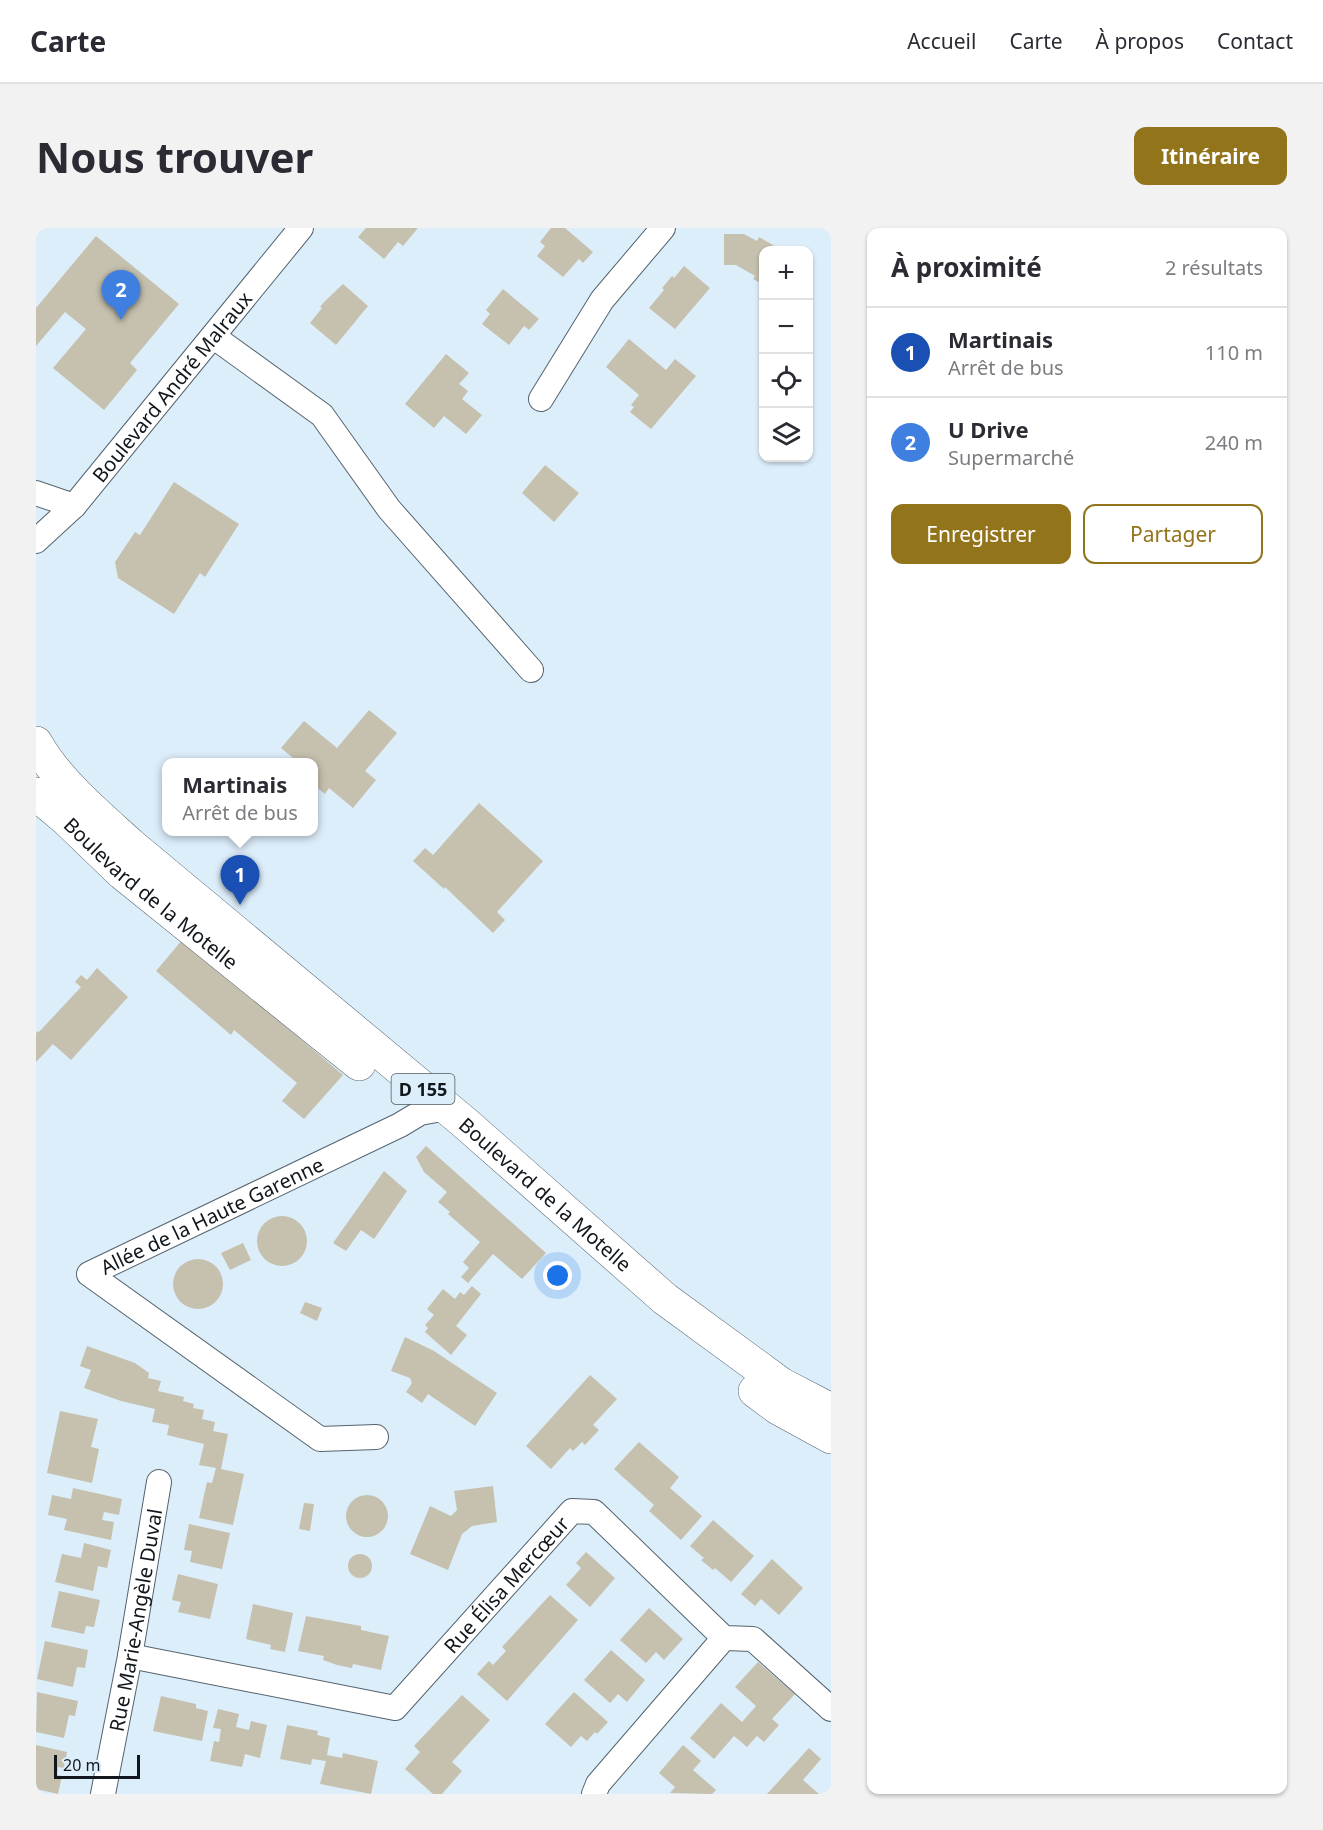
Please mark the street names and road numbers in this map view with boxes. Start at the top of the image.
street label: Boulevard André Malraux [86,285,258,487]
street label: Boulevard de la Motelle [58,811,244,975]
road number: D 155 [392,1074,454,1104]
street label: Boulevard de la Motelle [454,1111,638,1277]
street label: Allée de la Haute Garenne [96,1150,328,1280]
street label: Rue Marie-Angèle Duval [102,1507,168,1734]
street label: Rue Élisa Mercœur [437,1510,575,1659]

